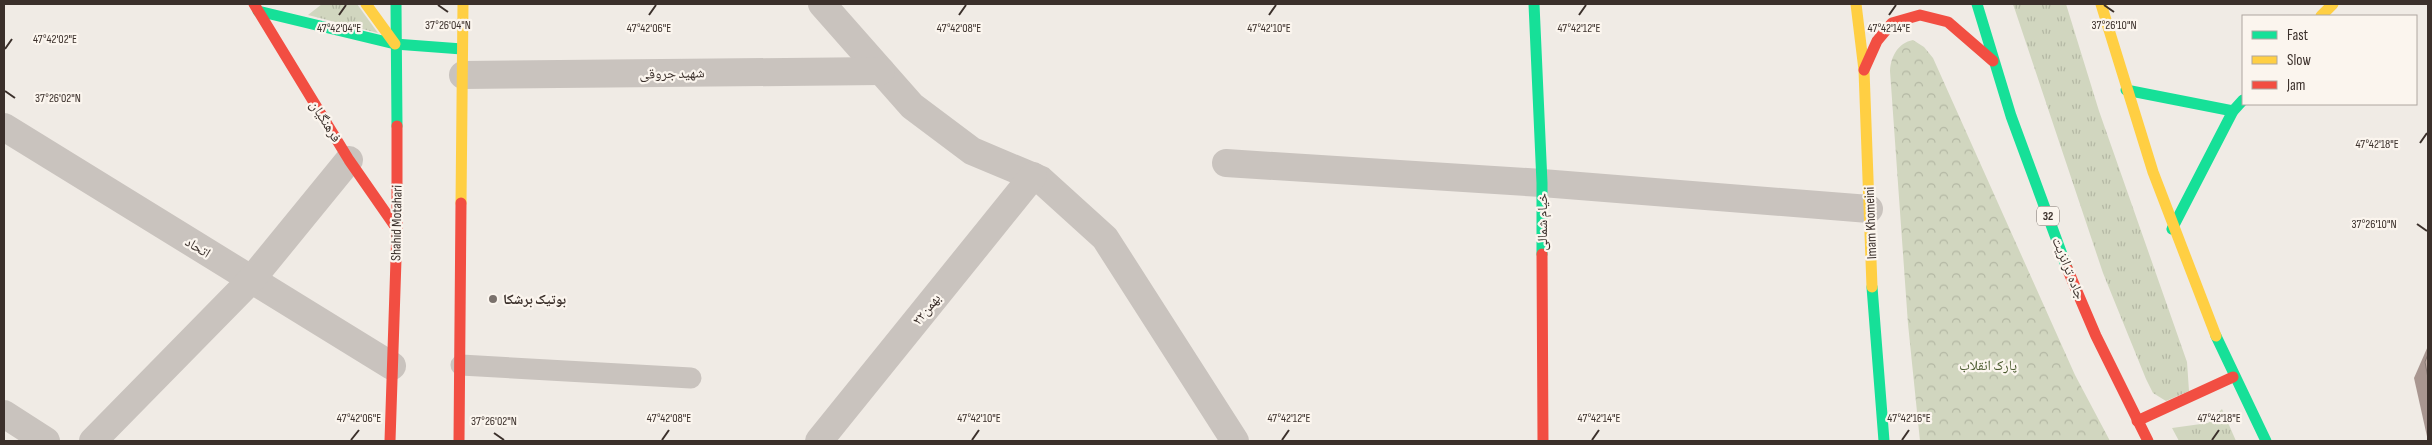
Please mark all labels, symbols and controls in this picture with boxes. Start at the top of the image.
legend [2242,15,2417,105]
text: 37°26'04"N [425,18,471,33]
text: 37°26'10"N [2091,18,2137,33]
text: 47°42'04"E [317,21,361,36]
text: 47°42'06"E [627,21,671,36]
text: 47°42'08"E [937,21,981,36]
text: 47°42'10"E [1247,21,1291,36]
text: 47°42'12"E [1557,21,1601,36]
text: 47°42'14"E [1867,21,1911,36]
text: Fast [2287,26,2309,45]
text: 47°42'02"E [33,32,77,47]
text: Slow [2287,51,2311,70]
street label: شهید جروقی [639,64,705,83]
text: Jam [2286,76,2305,95]
text: 37°26'02"N [35,91,81,106]
street label: فرهنگیان [306,97,345,145]
text: 47°42'18"E [2355,137,2399,152]
street label: Shahid Motahari [387,185,406,261]
street label: Imam Khomeini [1861,186,1880,259]
street label: خیام شمالی [1534,193,1552,251]
road number: 32 [2037,207,2059,226]
text: 37°26'10"N [2351,217,2397,232]
street label: اتحاد [182,233,214,262]
street label: جاده ترانزیت [2048,235,2089,302]
street label: ۲۲بهمن [909,290,944,329]
place label: بوتیک برشکا [503,291,566,308]
marker: بوتیک برشکا [487,293,499,305]
park label: پارک انقلاب [1959,357,2017,374]
text: 47°42'06"E [337,411,381,426]
text: 47°42'08"E [647,411,691,426]
text: 47°42'10"E [957,411,1001,426]
text: 47°42'12"E [1267,411,1311,426]
text: 47°42'14"E [1577,411,1621,426]
text: 47°42'16"E [1887,411,1931,426]
text: 47°42'18"E [2197,411,2241,426]
text: 37°26'02"N [471,414,517,429]

